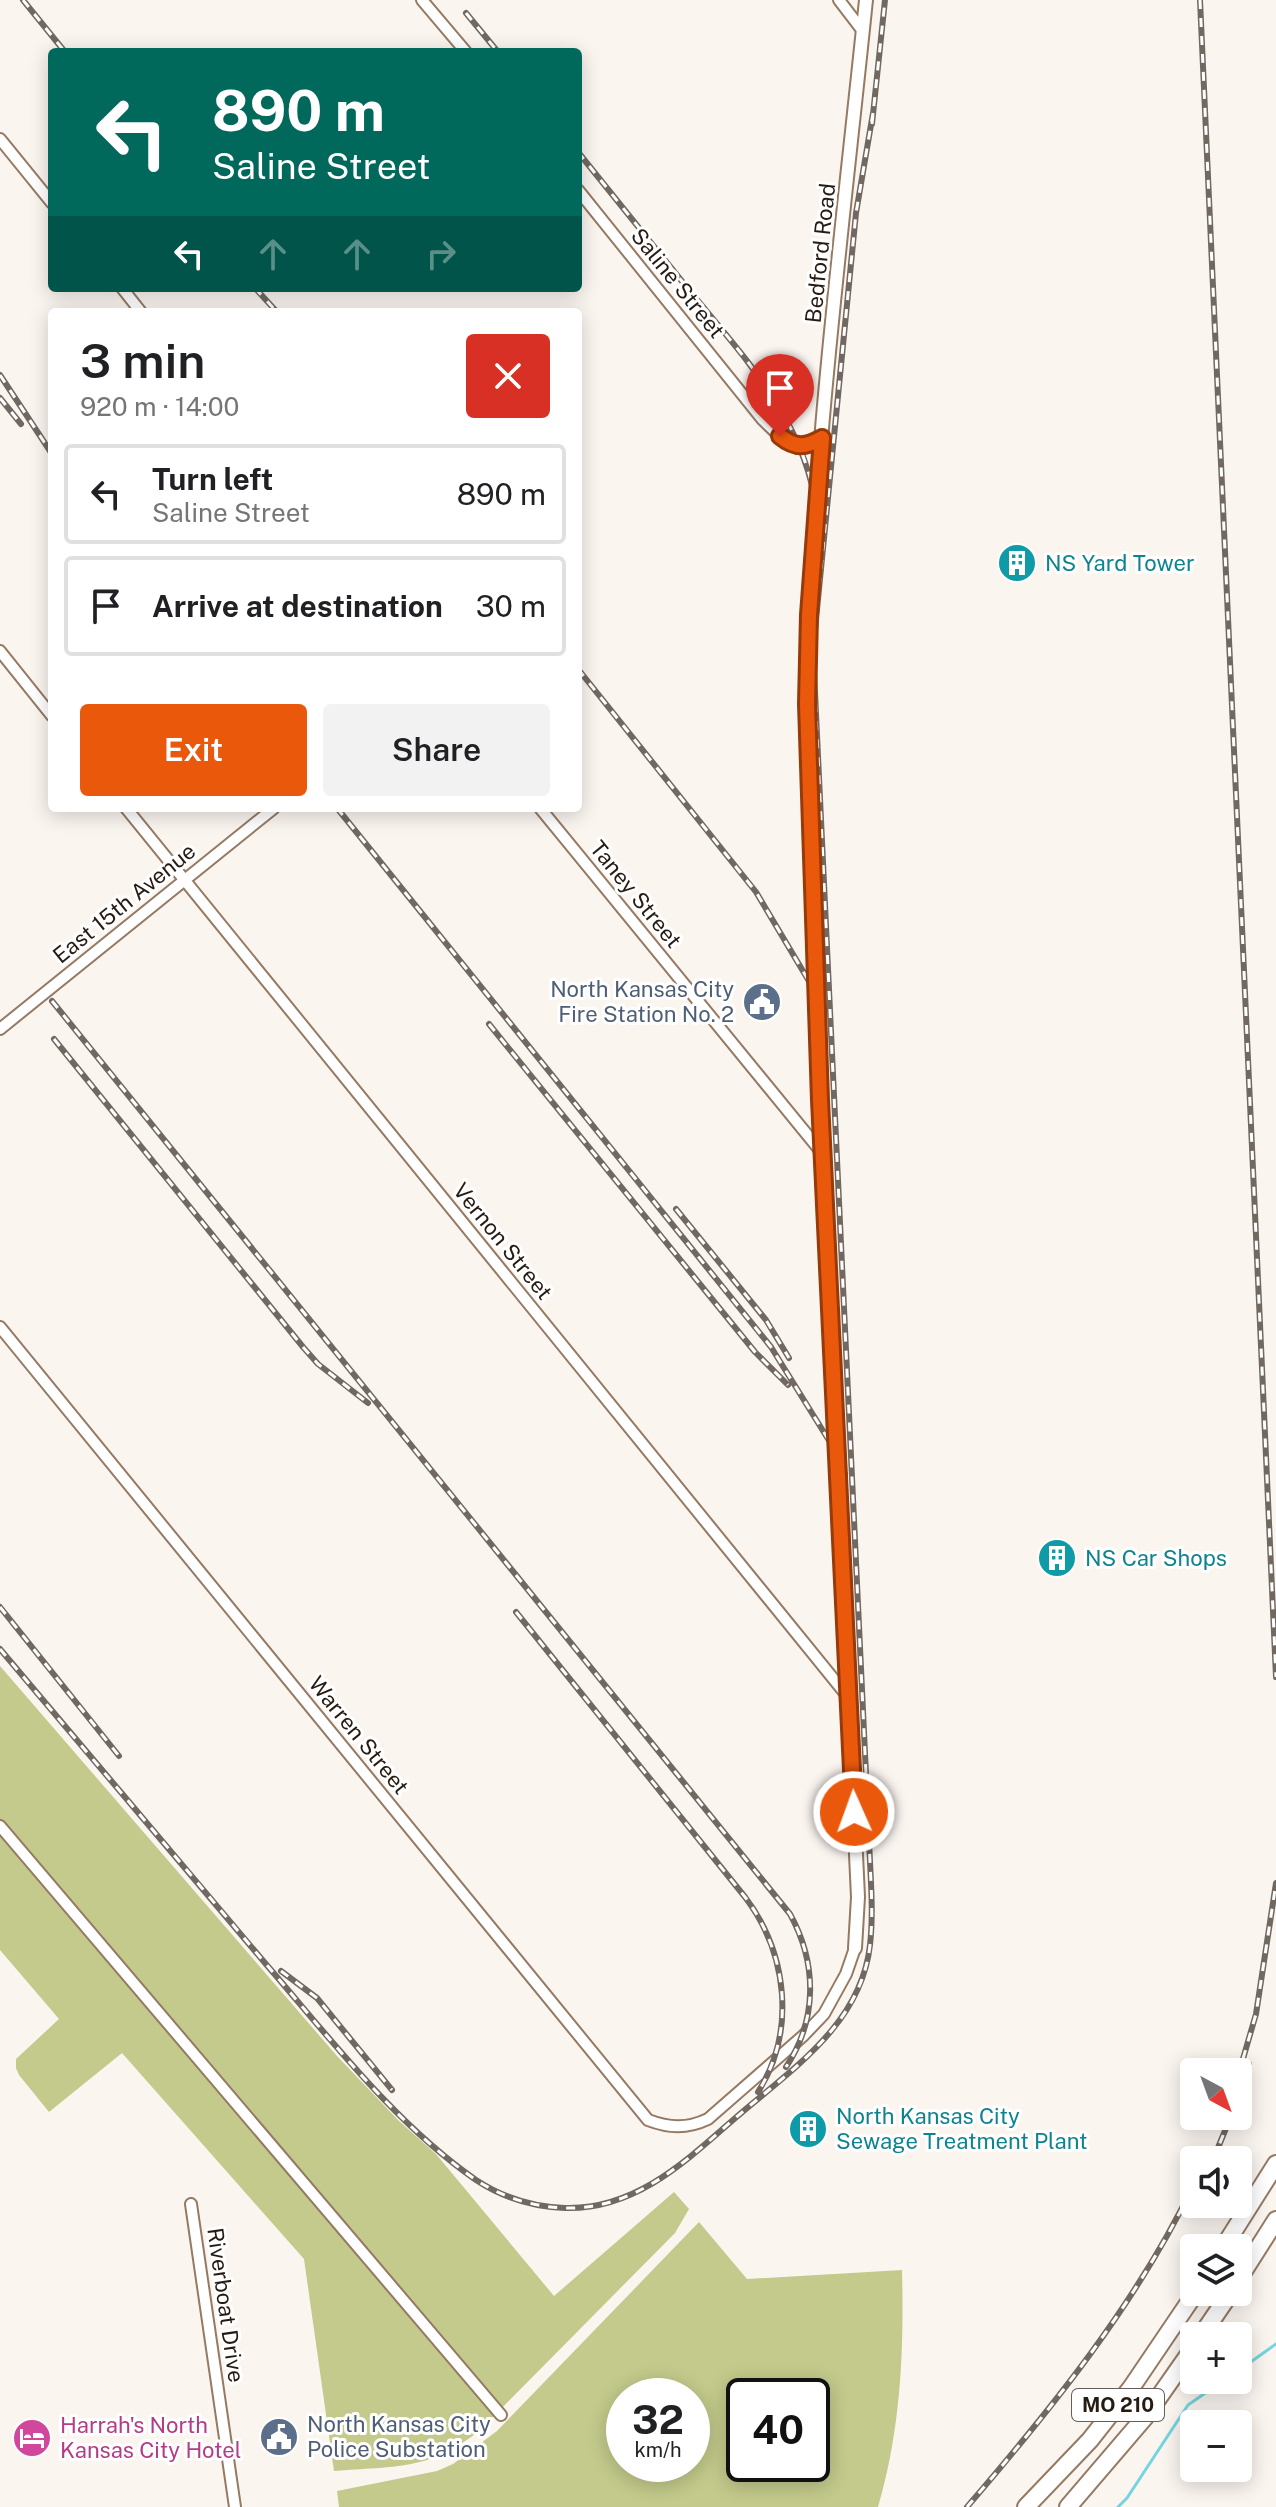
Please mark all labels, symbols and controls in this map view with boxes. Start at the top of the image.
text: 890 m [212,78,385,144]
icon: left [80,80,184,184]
text: Saline Street [212,145,431,187]
street label: Bedford Road [800,182,840,324]
street label: Saline Street [626,223,730,343]
icon: left [167,232,211,276]
icon: ahead [251,232,295,276]
icon: ahead [335,232,379,276]
icon: right [419,232,463,276]
text: 3 min [80,332,205,389]
button: close [466,334,550,418]
pin [746,354,814,436]
icon: arrive [758,366,802,410]
text: 920 m · 14:00 [80,391,239,422]
text: Turn left [152,461,273,497]
icon: left [84,472,128,516]
text: 890 m [457,476,546,512]
text: Saline Street [152,497,310,528]
building icon: NS Yard Tower [996,542,1038,584]
place label: NS Yard Tower [1045,550,1195,576]
icon: arrive [84,584,128,628]
text: Arrive at destination [152,588,443,624]
text: 30 m [476,588,546,624]
button: Exit [80,704,307,796]
button: Share [323,704,550,796]
street label: Taney Street [585,835,687,953]
street label: East 15th Avenue [48,838,200,968]
place label: North Kansas City Fire Station No. 2 [550,976,734,1027]
public building icon: North Kansas City Fire Station No. 2 [741,981,783,1023]
street label: Vernon Street [448,1178,558,1304]
building icon: NS Car Shops [1036,1537,1078,1579]
place label: NS Car Shops [1085,1545,1227,1571]
street label: Warren Street [304,1671,414,1799]
position arrow [812,1770,896,1854]
north arrow [1180,2058,1252,2130]
map controls [1180,2058,1252,2482]
place label: North Kansas City Sewage Treatment Plant [836,2103,1088,2154]
building icon: North Kansas City Sewage Treatment Plant [787,2108,829,2150]
button: sound [1180,2146,1252,2218]
street label: Riverboat Drive [202,2226,250,2384]
button: layers [1180,2234,1252,2306]
button: + [1180,2322,1252,2394]
speed limit sign: 40 [726,2378,830,2482]
road number: MO 210 [1072,2389,1164,2421]
text: 32 [632,2396,684,2443]
button: − [1180,2410,1252,2482]
place label: North Kansas City Police Substation [307,2411,491,2462]
place label: Harrah's North Kansas City Hotel [60,2412,241,2463]
public building icon: North Kansas City Police Substation [258,2416,300,2458]
hotel icon: Harrah's North Kansas City Hotel [11,2417,53,2459]
text: km/h [634,2438,682,2462]

